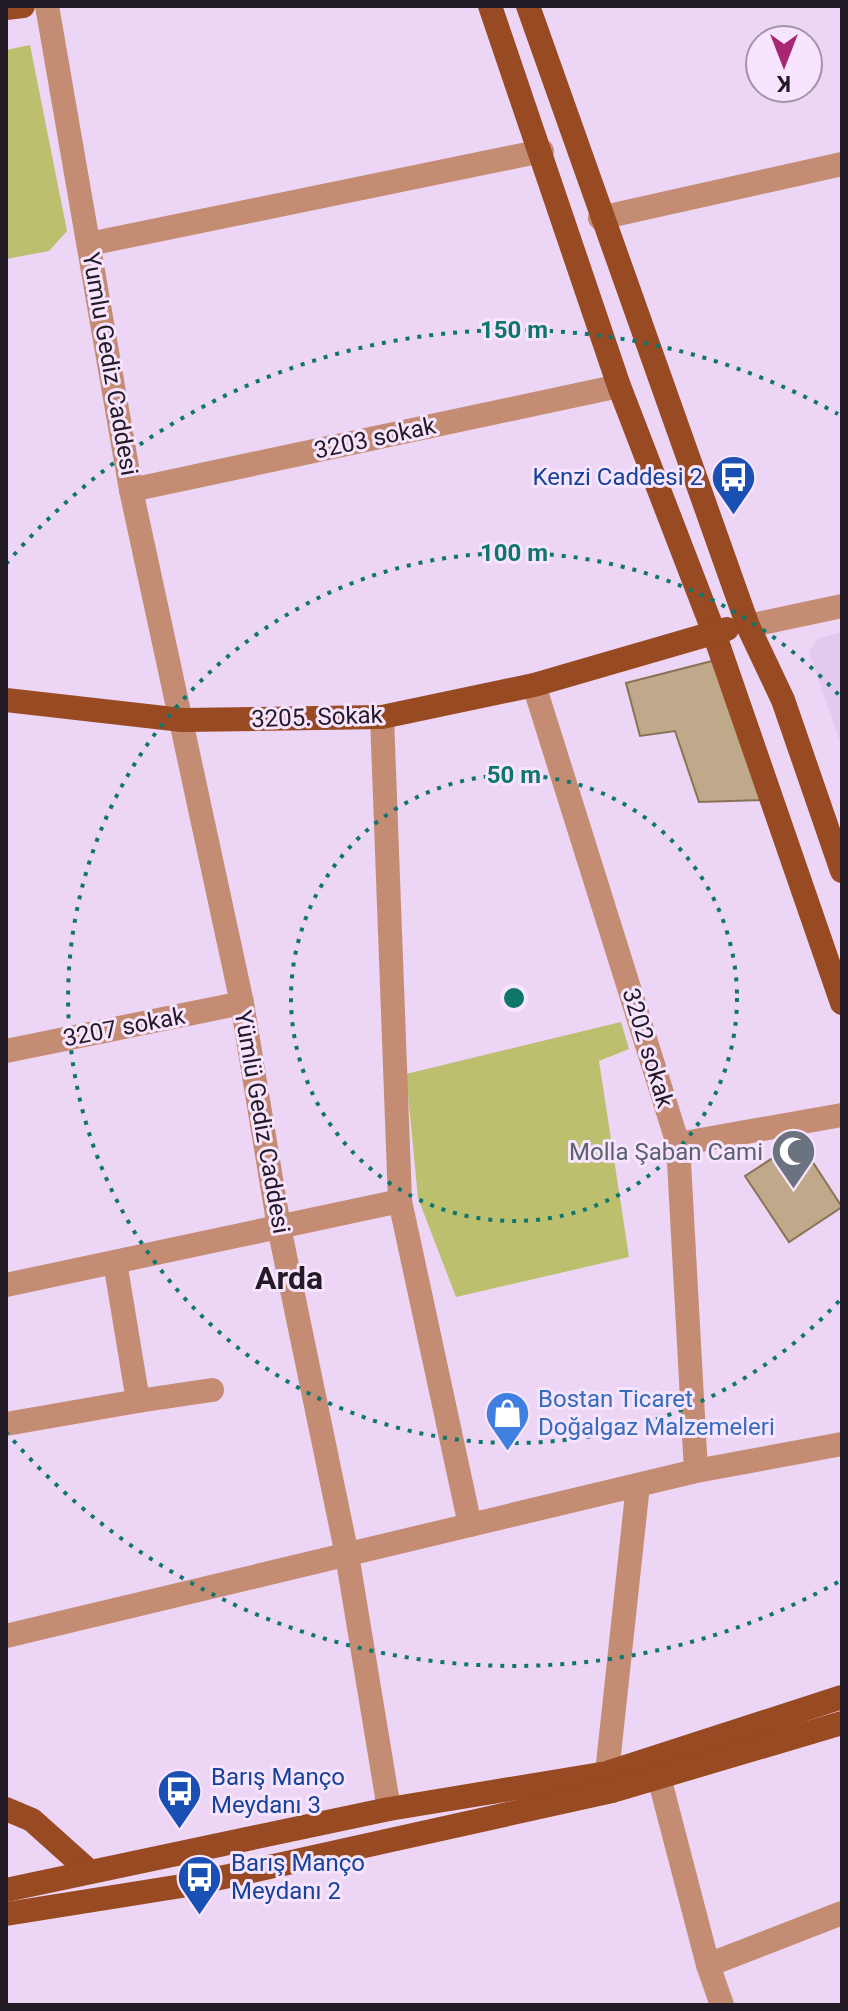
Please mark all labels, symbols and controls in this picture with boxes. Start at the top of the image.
north arrow [744,24,824,104]
text: K [776,71,791,96]
street label: Yumlu Gediz Caddesi [77,250,143,478]
text: 150 m [480,316,548,344]
street label: 3203 sokak [312,411,439,465]
bus stop icon: Kenzi Caddesi 2 [710,453,758,516]
place label: Kenzi Caddesi 2 [532,463,703,491]
text: 100 m [480,539,548,567]
street label: 3205. Sokak [251,701,384,733]
text: 50 m [487,761,541,789]
centre of rings [500,984,528,1012]
street label: 3202 sokak [617,985,680,1112]
street label: 3207 sokak [61,1001,188,1053]
street label: Yümlü Gediz Caddesi [229,1008,295,1236]
mosque icon: Molla Şaban Cami [770,1128,818,1191]
place label: Molla Şaban Cami [569,1138,763,1166]
district label: Arda [255,1259,323,1297]
place label: Bostan Ticaret Doğalgaz Malzemeleri [538,1385,775,1441]
shop icon: Bostan Ticaret Doğalgaz Malzemeleri [483,1389,531,1452]
place label: Barış Manço Meydanı 3 [211,1763,345,1819]
bus stop icon: Barış Manço Meydanı 3 [156,1767,204,1830]
place label: Barış Manço Meydanı 2 [231,1849,365,1905]
bus stop icon: Barış Manço Meydanı 2 [176,1853,224,1916]

